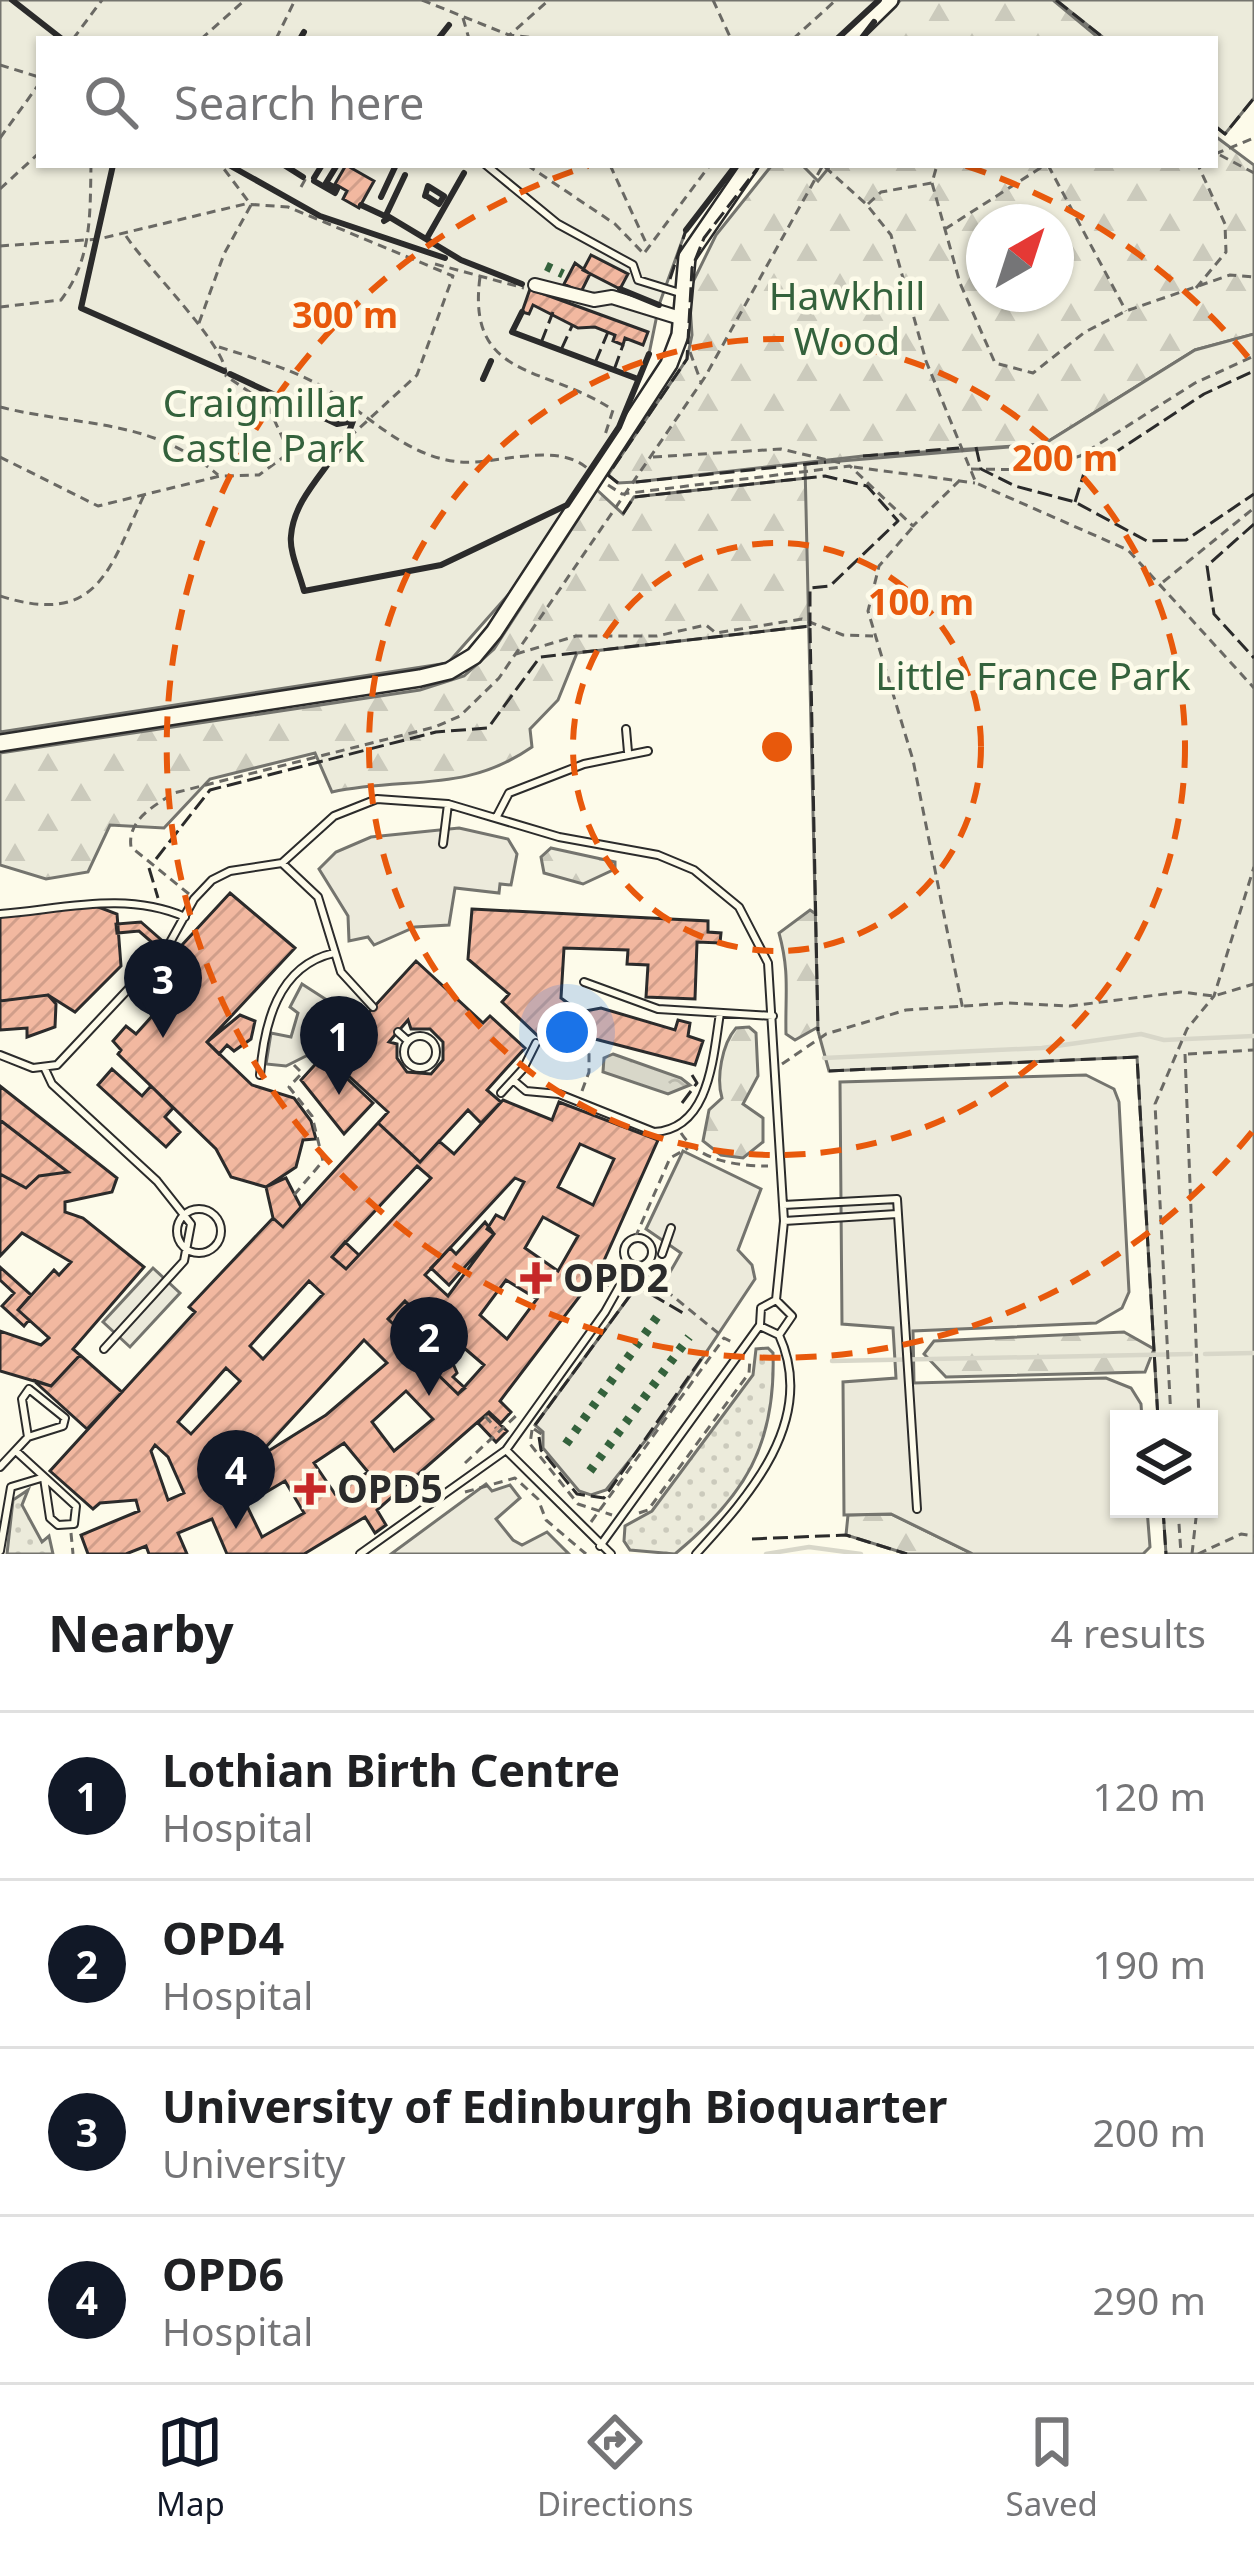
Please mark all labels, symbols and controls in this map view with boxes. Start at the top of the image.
search box [36,36,1218,168]
icon: search [78,69,144,135]
text: Search here [174,72,424,133]
north arrow [966,204,1074,312]
park label: Hawkhill Wood [769,268,925,366]
text: 300 m [292,290,398,339]
park label: Craigmillar Castle Park [161,375,365,473]
text: 200 m [1012,433,1118,482]
text: 100 m [868,577,974,626]
park label: Little France Park [875,648,1191,701]
centre of rings [756,726,798,768]
pin: 3 [124,939,202,1038]
pin: 1 [300,996,378,1095]
your location [537,1002,597,1062]
place label: OPD2 [563,1250,669,1303]
marker: OPD2 [520,1262,552,1294]
pin: 2 [390,1297,468,1396]
map controls [1110,1410,1218,1518]
button: layers [1110,1410,1218,1518]
pin: 4 [197,1430,275,1529]
place label: OPD5 [337,1461,443,1514]
marker: OPD5 [294,1473,326,1505]
text: Nearby [48,1597,234,1667]
text: 4 results [1051,1606,1206,1659]
text: Lothian Birth Centre [162,1739,620,1800]
text: 1 [76,1769,98,1822]
text: 120 m [1092,1769,1206,1822]
text: Hospital [162,1800,313,1853]
text: OPD4 [162,1907,284,1968]
text: 2 [76,1937,98,1990]
text: 190 m [1092,1937,1206,1990]
text: Hospital [162,1968,313,2021]
text: University of Edinburgh Bioquarter [162,2075,947,2136]
text: 3 [76,2105,98,2158]
text: 200 m [1092,2105,1206,2158]
text: University [162,2136,345,2189]
text: OPD6 [162,2243,284,2304]
text: 4 [76,2273,98,2326]
text: 290 m [1092,2273,1206,2326]
text: Hospital [162,2304,313,2357]
tab: Map [156,2409,225,2526]
tab: Directions [537,2409,694,2526]
tab: Saved [1006,2409,1098,2526]

